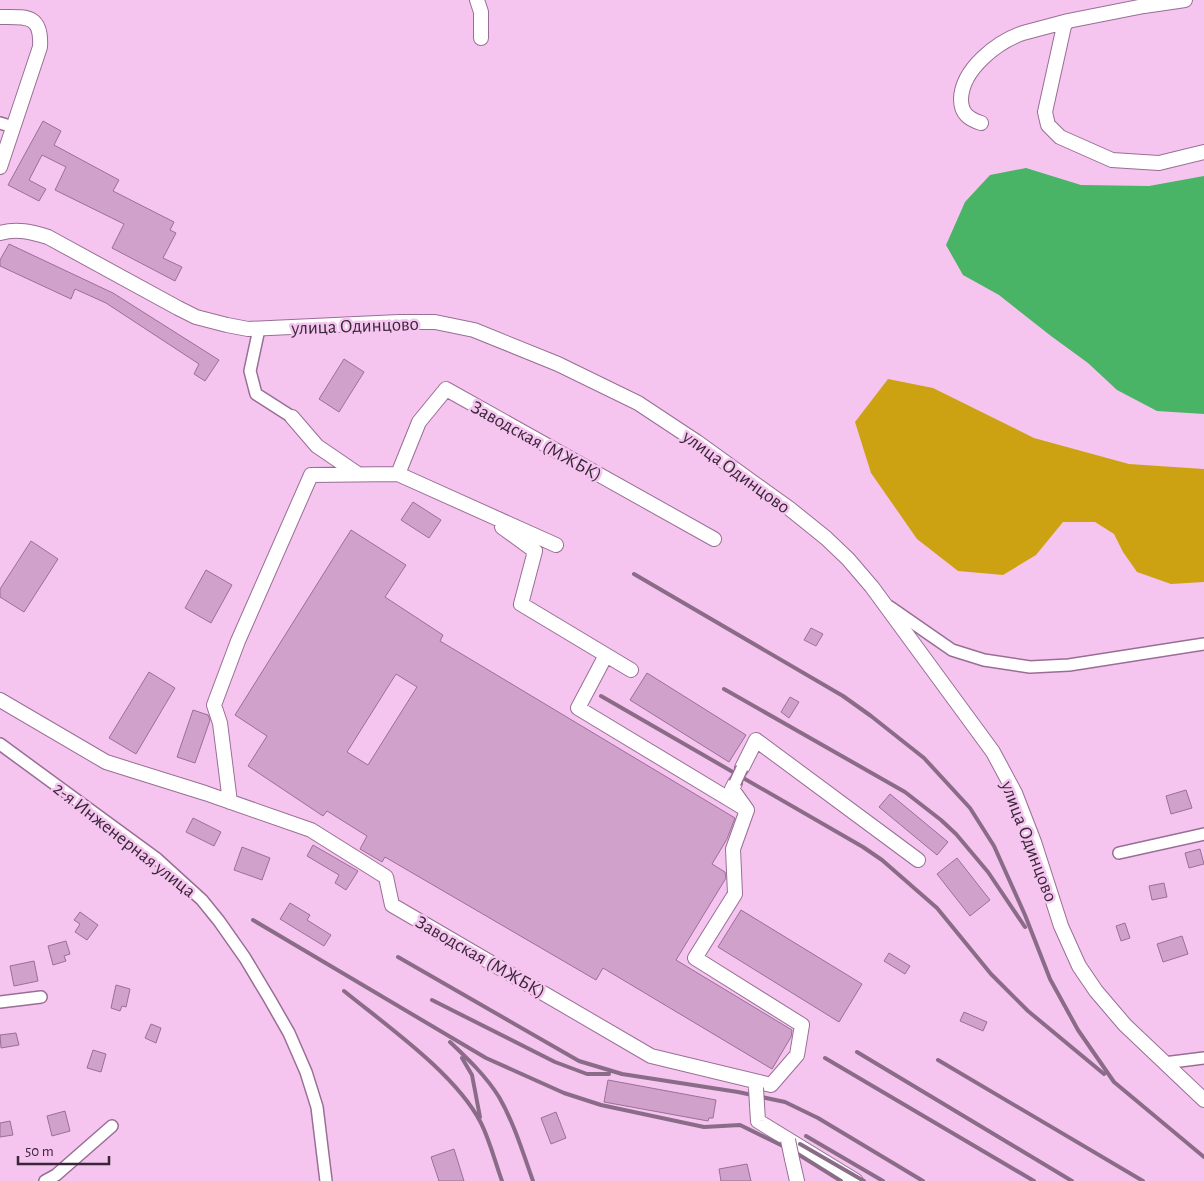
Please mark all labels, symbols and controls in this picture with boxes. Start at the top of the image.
street label: улица Одинцово [290,315,419,338]
street label: Заводская (МЖБК) [468,398,605,485]
street label: улица Одинцово [678,426,793,517]
street label: улица Одинцово [997,778,1060,904]
street label: 2-я Инженерная улица [49,779,199,902]
street label: Заводская (МЖБК) [412,912,548,1002]
scale bar [18,1134,109,1166]
text: 50 m [25,1144,54,1159]

